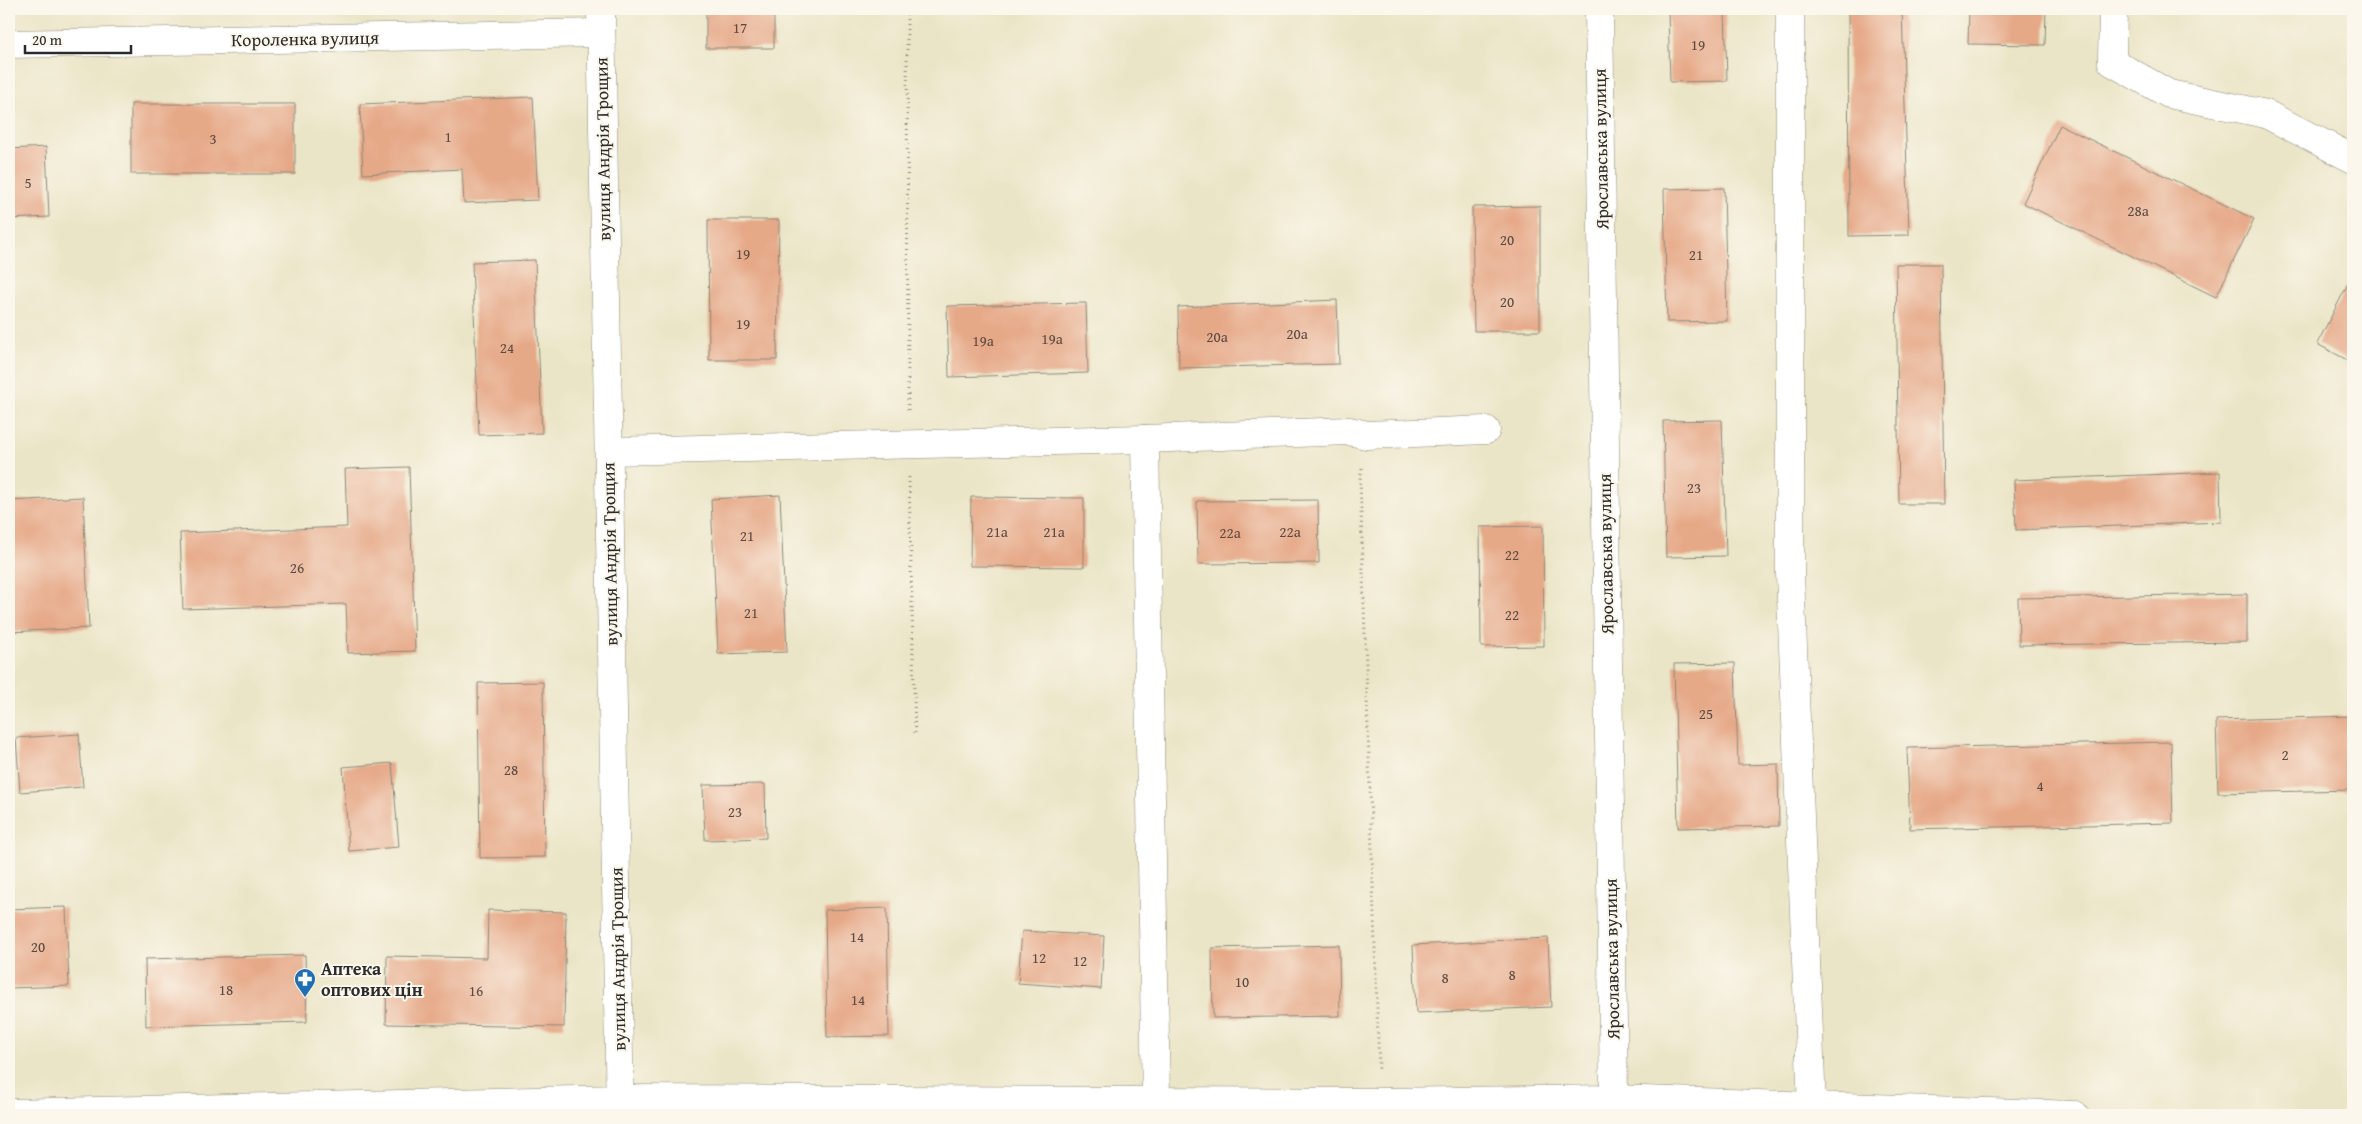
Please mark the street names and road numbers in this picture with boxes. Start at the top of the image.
street label: Короленка вулиця [231,24,379,53]
street label: вулиця Андрія Трощия [587,57,618,241]
street label: Ярославська вулиця [1586,68,1615,231]
street label: вулиця Андрія Трощия [594,462,625,646]
street label: Ярославська вулиця [1591,473,1620,636]
street label: вулиця Андрія Трощия [602,867,633,1051]
street label: Ярославська вулиця [1597,878,1626,1041]

